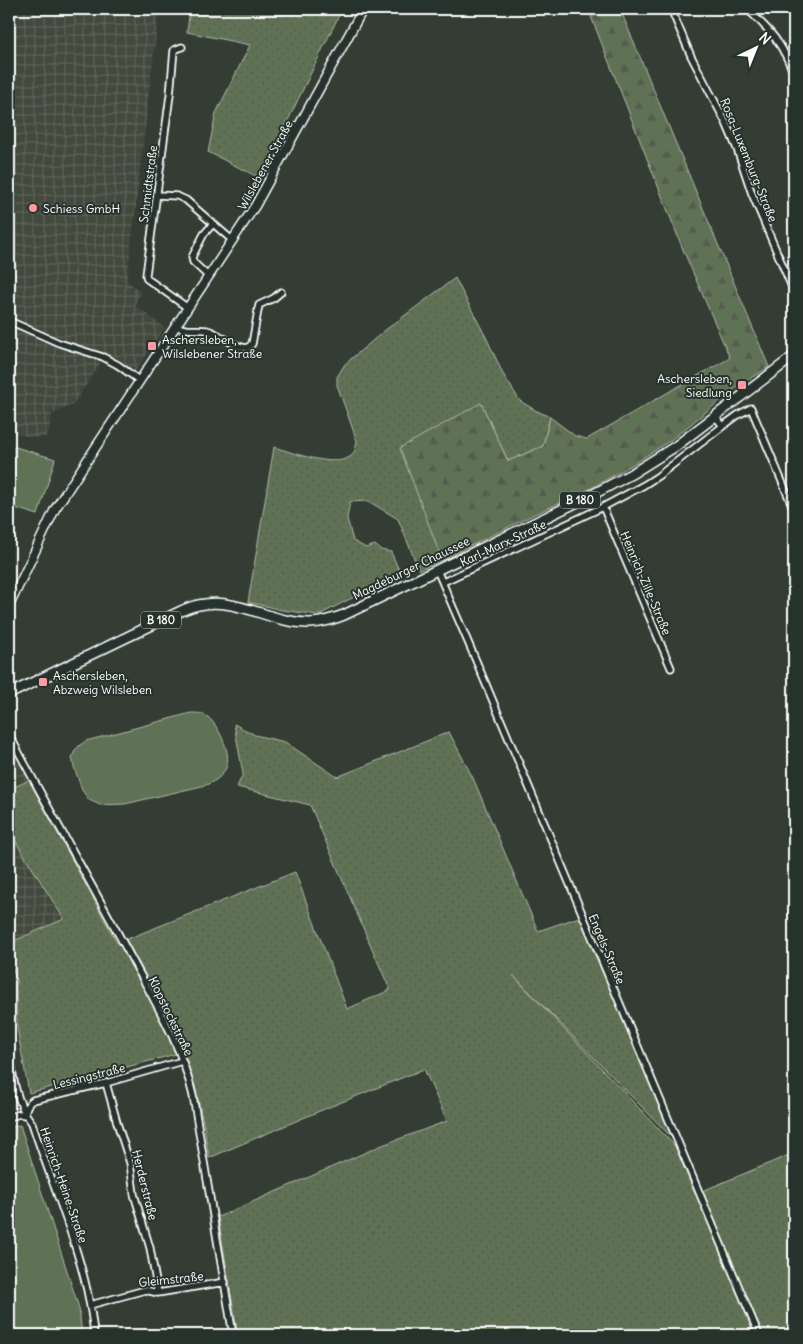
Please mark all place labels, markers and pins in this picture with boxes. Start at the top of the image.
place label: Schiess GmbH [43,201,120,216]
marker: Schiess GmbH [27,202,39,214]
place label: Aschersleben, Wilslebener Straße [162,332,262,361]
marker: Aschersleben, Wilslebener Straße [146,340,158,352]
place label: Aschersleben, Siedlung [657,371,732,400]
marker: Aschersleben, Siedlung [736,379,748,391]
place label: Aschersleben, Abzweig Wilsleben [53,668,152,697]
marker: Aschersleben, Abzweig Wilsleben [37,676,49,688]

